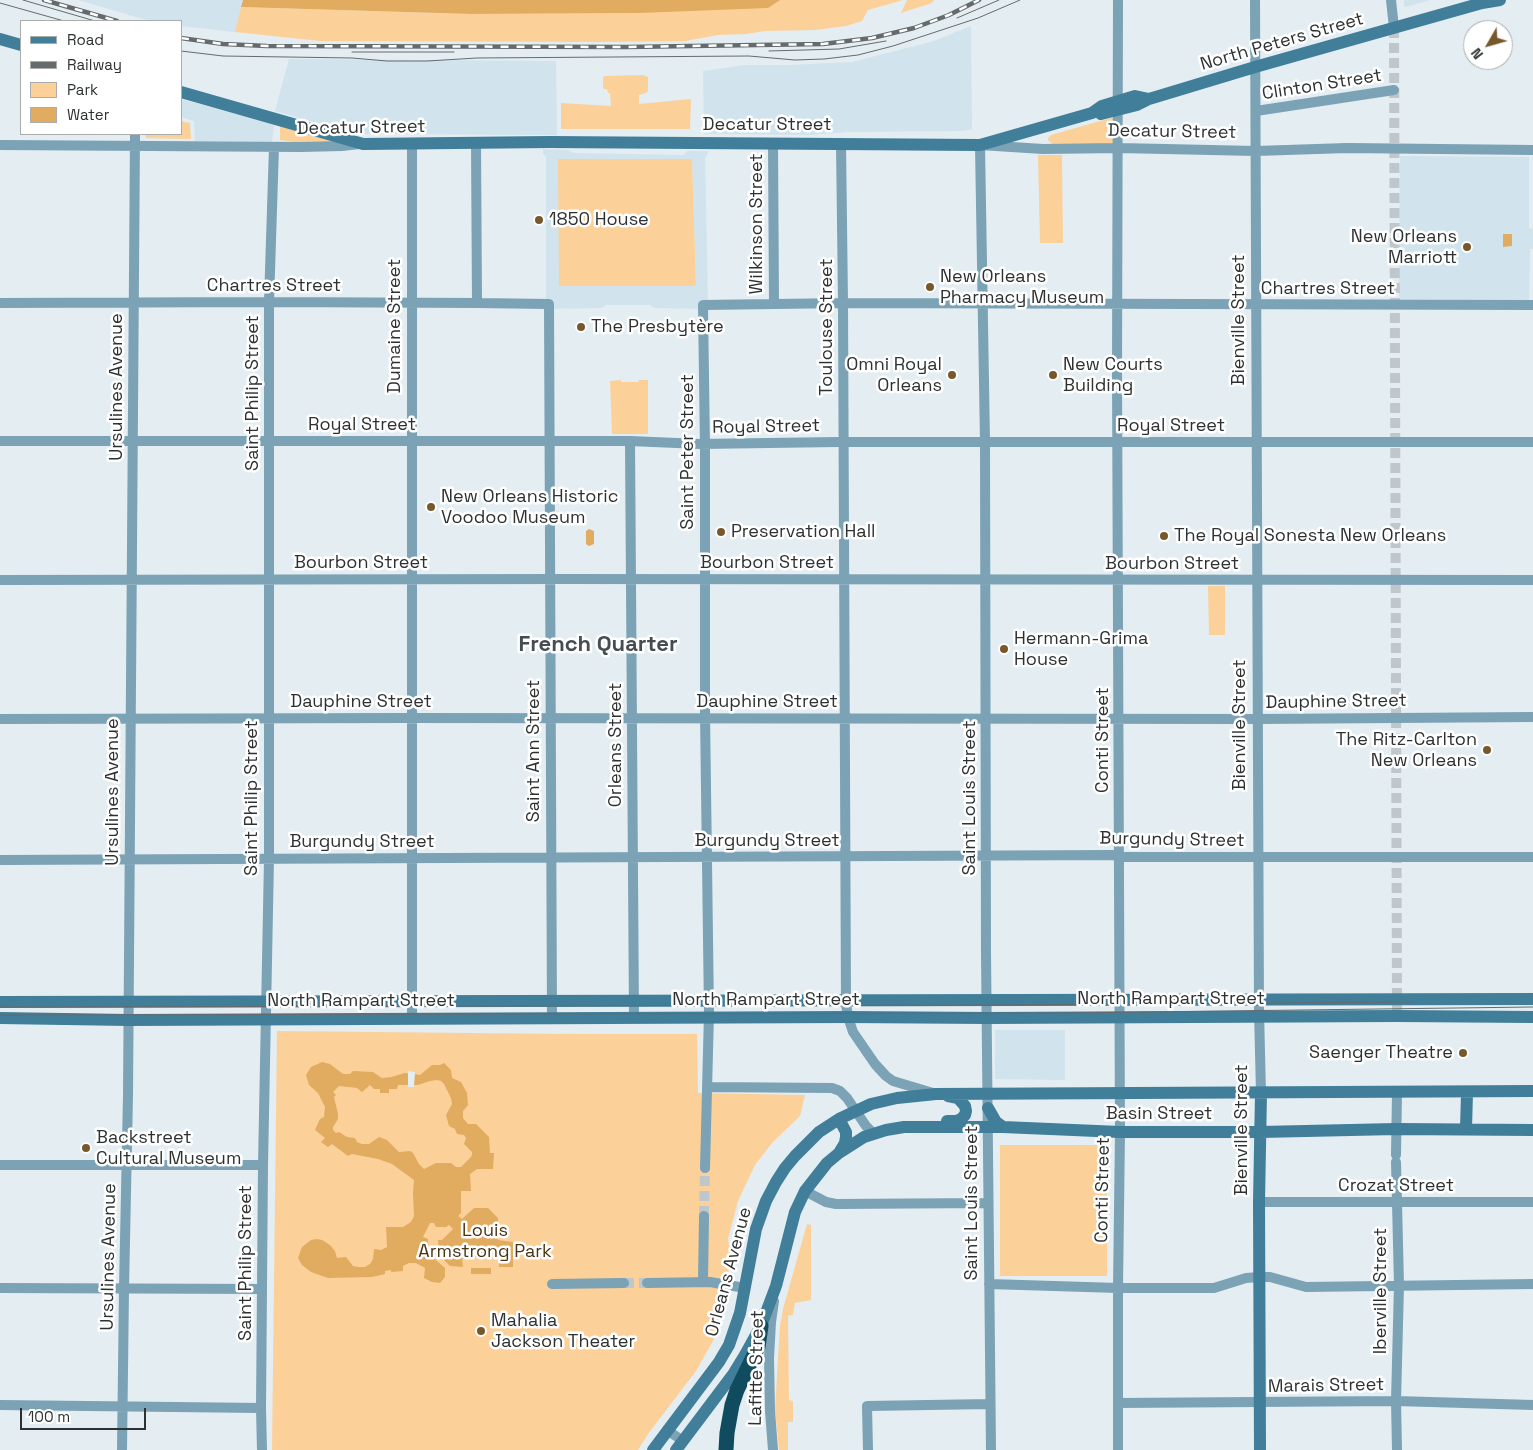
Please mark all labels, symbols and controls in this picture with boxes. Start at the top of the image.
street label: North Peters Street [1198,8,1366,76]
legend [20,20,182,135]
north arrow [1463,20,1513,70]
text: Road [67,30,104,49]
text: N [1467,44,1487,63]
text: Railway [67,55,122,74]
street label: Clinton Street [1261,65,1383,105]
text: Park [67,80,98,99]
text: Water [67,105,109,124]
street label: Decatur Street [703,114,831,136]
street label: Decatur Street [296,116,426,140]
street label: Decatur Street [1107,120,1237,144]
street label: Wilkinson Street [746,154,768,294]
place label: 1850 House [549,209,649,231]
marker: 1850 House [533,214,545,226]
place label: New Orleans Marriott [1351,226,1457,268]
marker: New Orleans Marriott [1461,241,1473,253]
street label: Bienville Street [1228,255,1250,385]
street label: Toulouse Street [816,258,838,396]
street label: Dumaine Street [384,259,406,393]
place label: New Orleans Pharmacy Museum [940,266,1104,308]
street label: Chartres Street [207,275,341,297]
street label: Chartres Street [1261,278,1395,300]
marker: New Orleans Pharmacy Museum [924,281,936,293]
street label: Ursulines Avenue [106,313,128,461]
street label: Saint Philip Street [242,315,264,471]
place label: The Presbytère [591,316,724,338]
marker: The Presbytère [575,321,587,333]
place label: Omni Royal Orleans [846,354,942,396]
place label: New Courts Building [1063,354,1163,396]
marker: Omni Royal Orleans [946,369,958,381]
marker: New Courts Building [1047,369,1059,381]
street label: Saint Peter Street [677,374,699,530]
street label: Royal Street [308,414,416,436]
street label: Royal Street [712,415,820,439]
street label: Royal Street [1117,415,1225,437]
place label: New Orleans Historic Voodoo Museum [441,486,618,528]
marker: New Orleans Historic Voodoo Museum [425,501,437,513]
place label: Preservation Hall [731,521,876,543]
place label: The Royal Sonesta New Orleans [1174,525,1446,547]
marker: Preservation Hall [715,526,727,538]
marker: The Royal Sonesta New Orleans [1158,530,1170,542]
street label: Bourbon Street [294,552,428,574]
street label: Bourbon Street [700,552,834,574]
street label: Bourbon Street [1105,553,1239,575]
place label: Hermann-Grima House [1014,628,1148,670]
district label: French Quarter [518,632,678,658]
marker: Hermann-Grima House [998,643,1010,655]
street label: Bienville Street [1229,660,1251,790]
street label: Saint Ann Street [523,680,545,822]
street label: Orleans Street [605,683,627,807]
street label: Conti Street [1092,687,1114,793]
street label: Dauphine Street [1265,690,1407,714]
street label: Dauphine Street [290,691,432,713]
street label: Dauphine Street [696,691,838,713]
street label: Ursulines Avenue [102,718,124,866]
street label: Saint Philip Street [241,720,263,876]
street label: Saint Louis Street [959,721,981,875]
place label: The Ritz-Carlton New Orleans [1336,729,1477,772]
marker: The Ritz-Carlton New Orleans [1481,744,1493,756]
street label: Burgundy Street [1099,828,1245,852]
street label: Burgundy Street [694,830,840,852]
street label: Burgundy Street [289,831,435,853]
street label: North Rampart Street [1077,988,1265,1010]
street label: North Rampart Street [672,989,860,1011]
street label: North Rampart Street [267,990,455,1012]
place label: Saenger Theatre [1309,1042,1453,1064]
marker: Saenger Theatre [1457,1047,1469,1059]
street label: Bienville Street [1231,1065,1253,1195]
street label: Basin Street [1106,1103,1212,1125]
street label: Saint Louis Street [961,1126,983,1280]
place label: Backstreet Cultural Museum [96,1127,241,1170]
street label: Conti Street [1091,1137,1115,1243]
marker: Backstreet Cultural Museum [80,1142,92,1154]
street label: Crozat Street [1338,1175,1454,1197]
street label: Ursulines Avenue [97,1183,121,1331]
street label: Saint Philip Street [235,1185,257,1341]
street label: Orleans Avenue [701,1205,757,1339]
park label: Louis Armstrong Park [418,1220,552,1262]
street label: Iberville Street [1370,1228,1392,1354]
place label: Mahalia Jackson Theater [491,1310,635,1352]
street label: Lafitte Street [745,1310,769,1426]
marker: Mahalia Jackson Theater [475,1325,487,1337]
street label: Marais Street [1268,1374,1384,1398]
scale bar [22,1398,149,1430]
text: 100 m [28,1407,70,1426]

